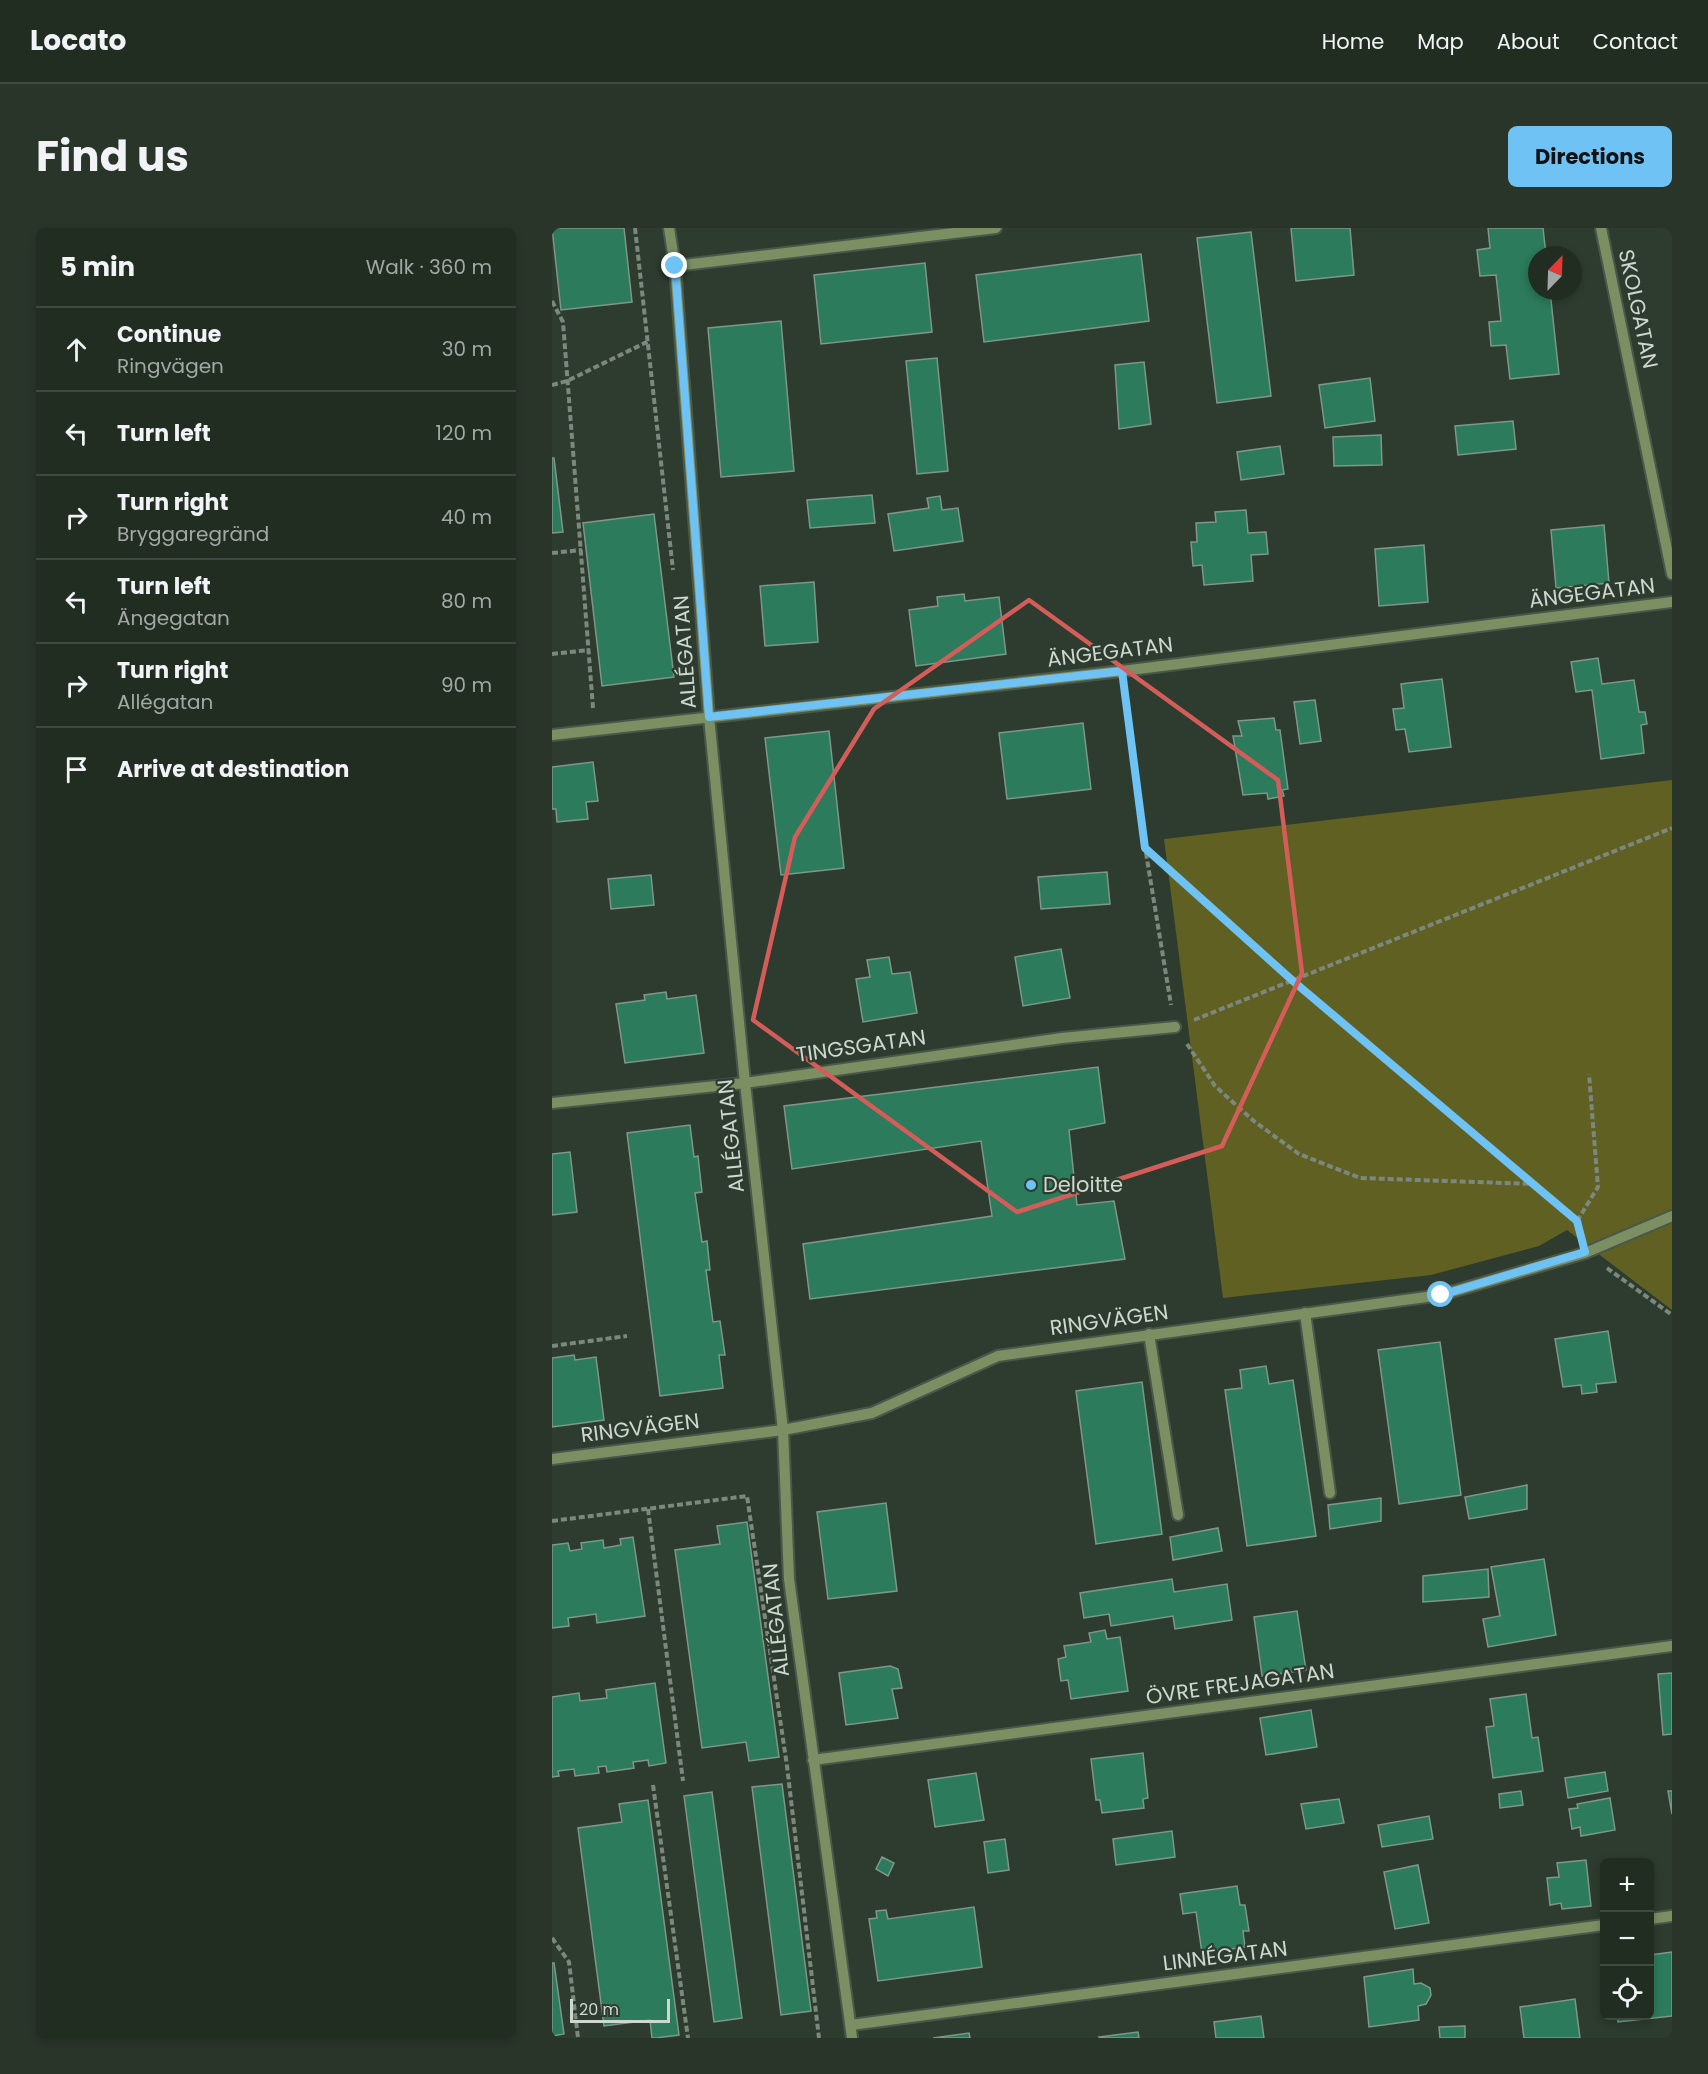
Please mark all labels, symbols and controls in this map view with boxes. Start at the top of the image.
text: Locato [30,21,126,60]
text: Home [1322,27,1384,56]
text: Map [1417,27,1464,56]
text: About [1497,27,1560,56]
text: Contact [1593,27,1678,56]
button: Directions [1508,126,1672,187]
text: Find us [36,127,189,186]
north arrow [1528,246,1582,300]
street label: SKOLGATAN [1612,247,1665,371]
text: 5 min [60,249,135,285]
route end [661,252,687,278]
text: Walk · 360 m [366,253,492,281]
text: Continue [117,319,221,350]
icon: ahead [60,333,93,366]
text: 30 m [442,335,492,363]
text: Ringvägen [117,352,224,380]
icon: left [60,417,93,450]
text: Turn left [117,418,211,449]
text: 120 m [436,419,492,447]
text: Turn right [117,487,228,518]
icon: right [60,501,93,534]
text: 40 m [441,503,492,531]
text: Bryggaregränd [117,520,269,548]
street label: ÄNGEGATAN [1527,570,1657,615]
text: Turn left [117,571,211,602]
icon: left [60,585,93,618]
text: 80 m [441,587,492,615]
street label: ALLÉGATAN [666,594,703,710]
text: Ängegatan [117,604,230,632]
street label: ÄNGEGATAN [1045,629,1175,674]
text: Turn right [117,655,228,686]
icon: right [60,669,93,702]
text: 90 m [441,671,492,699]
text: Allégatan [117,688,213,716]
icon: arrive [60,753,93,786]
text: Arrive at destination [117,754,349,785]
street label: TINGSGATAN [794,1022,928,1069]
street label: ALLÉGATAN [710,1078,751,1194]
place label: Deloitte [1043,1170,1123,1199]
marker: Deloitte [1024,1178,1038,1192]
route start [1427,1281,1453,1307]
street label: RINGVÄGEN [1048,1297,1170,1342]
street label: RINGVÄGEN [579,1406,701,1449]
street label: ALLÉGATAN [755,1562,796,1678]
street label: ÖVRE FREJAGATAN [1144,1656,1336,1711]
map controls [1600,1858,1654,2020]
button: + [1600,1858,1654,1912]
button: − [1600,1912,1654,1966]
street label: LINNÉGATAN [1161,1933,1289,1978]
button: locate [1600,1966,1654,2020]
scale bar [570,1996,670,2024]
text: 20 m [579,1998,619,2021]

